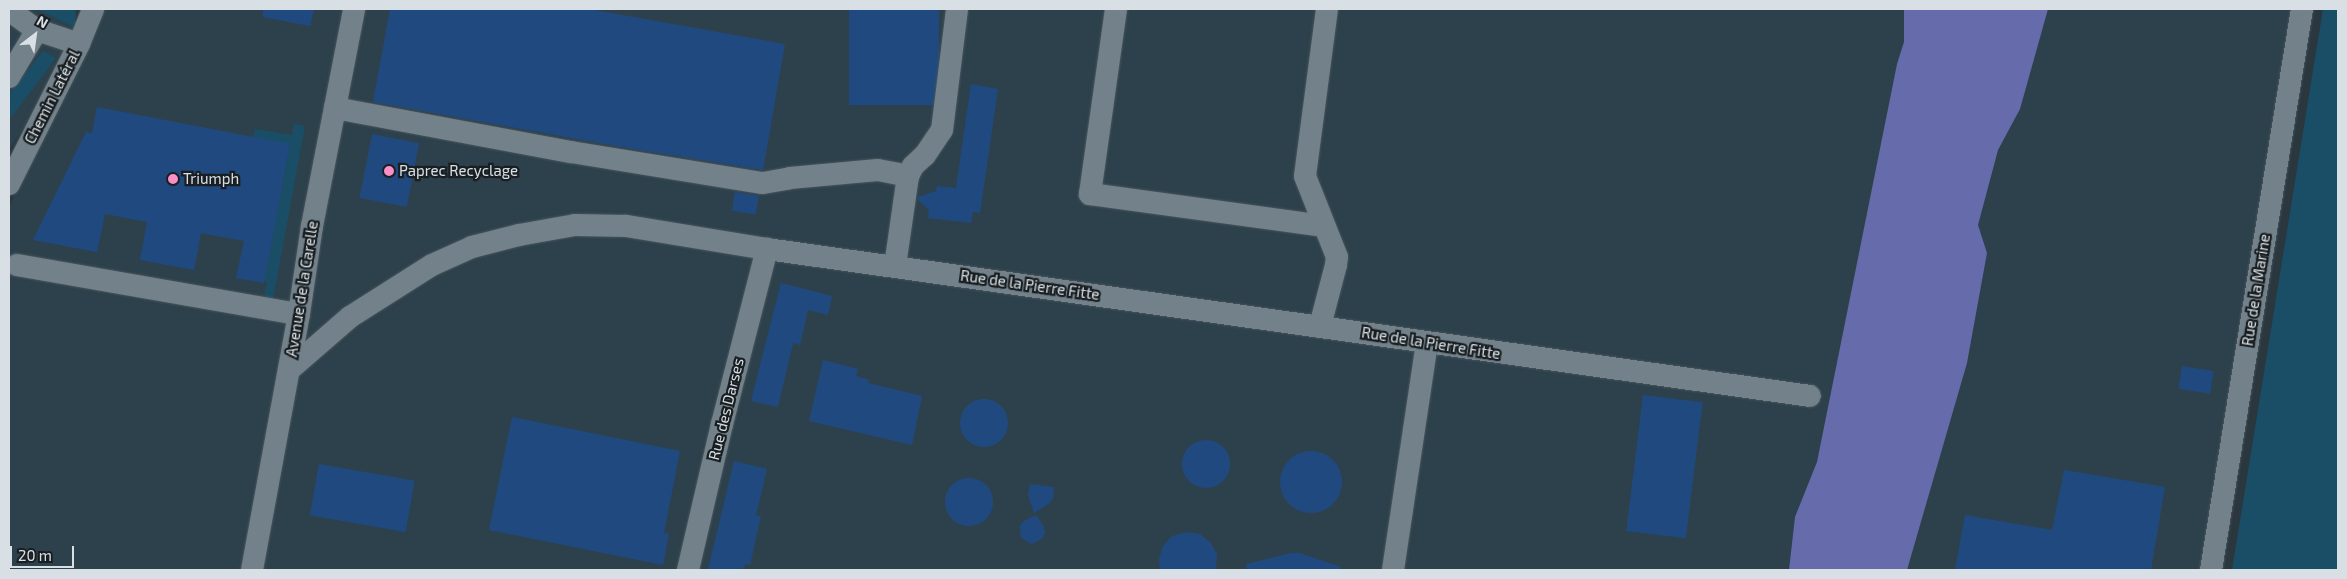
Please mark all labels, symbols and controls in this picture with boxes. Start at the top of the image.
north arrow [10,10,60,60]
text: N [34,12,51,31]
street label: Chemin Latéral [21,47,83,147]
place label: Paprec Recyclage [399,162,518,180]
marker: Paprec Recyclage [383,165,395,177]
place label: Triumph [183,170,239,188]
marker: Triumph [167,173,179,185]
street label: Avenue de la Carelle [282,220,322,358]
street label: Rue de la Marine [2238,233,2274,347]
street label: Rue de la Pierre Fitte [959,266,1101,304]
street label: Rue de la Pierre Fitte [1360,323,1502,363]
street label: Rue des Darses [705,356,747,462]
scale bar [12,536,76,568]
text: 20 m [18,546,52,564]

